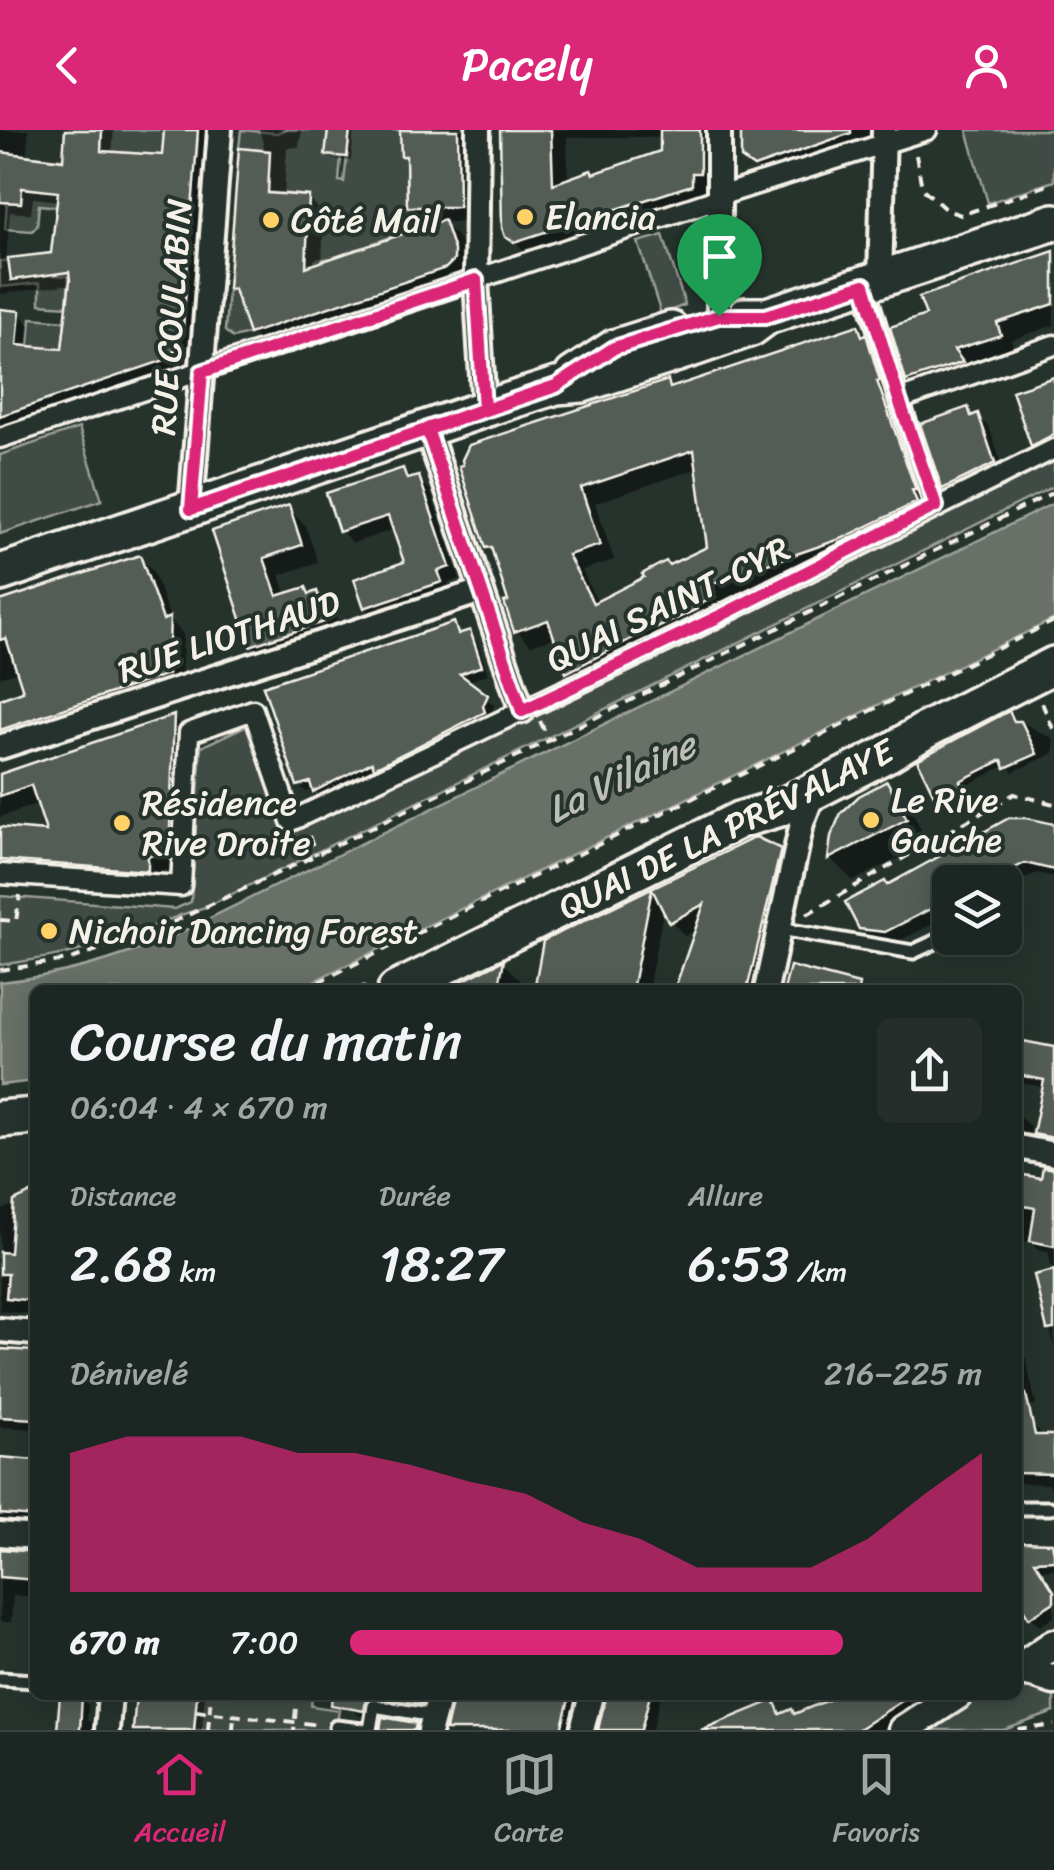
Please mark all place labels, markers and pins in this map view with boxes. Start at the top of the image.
place label: Elancia [545,186,656,248]
place label: Côté Mail [291,189,441,251]
marker: Elancia [514,206,536,228]
marker: Côté Mail [260,209,282,231]
pin [677,214,762,317]
place label: Le Rive Gauche [891,769,1002,871]
place label: Résidence Rive Droite [142,772,311,874]
marker: Le Rive Gauche [860,809,882,831]
marker: Résidence Rive Droite [111,812,133,834]
place label: Nichoir Dancing Forest [69,900,418,962]
marker: Nichoir Dancing Forest [38,920,60,942]

